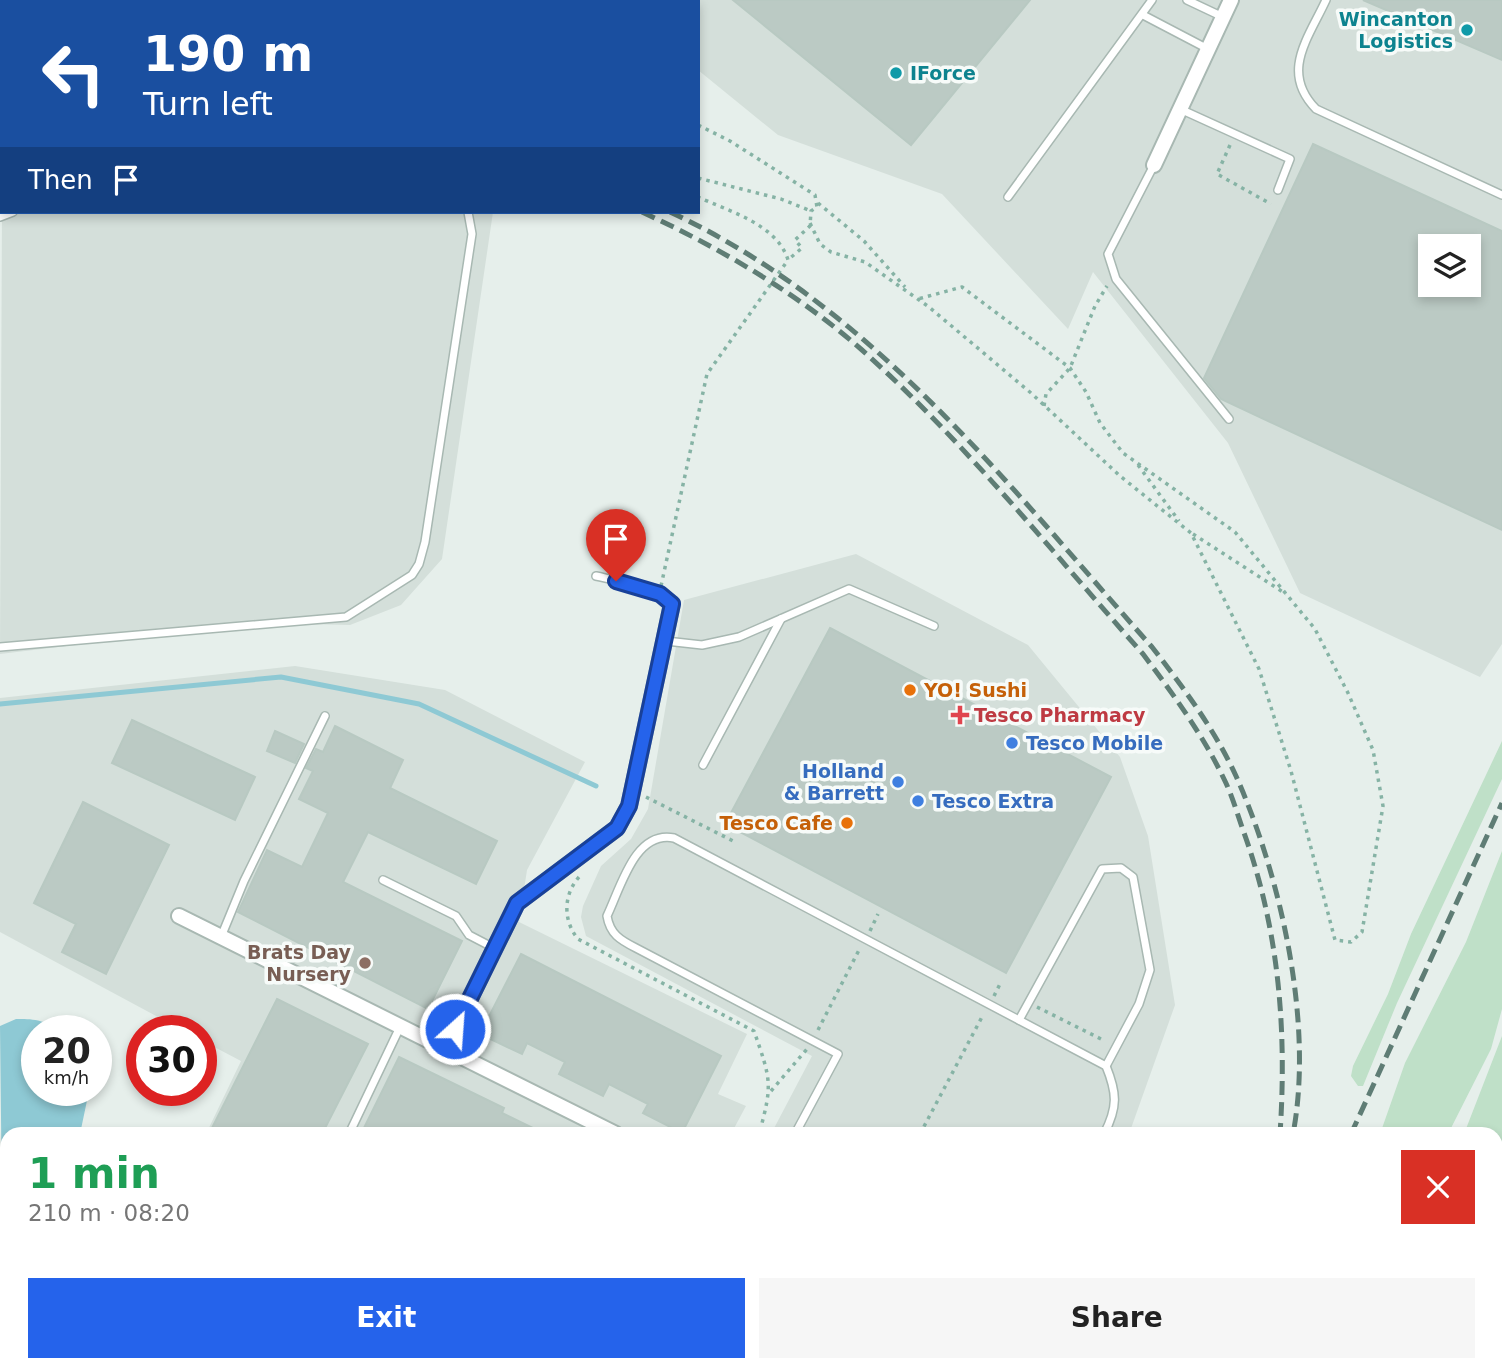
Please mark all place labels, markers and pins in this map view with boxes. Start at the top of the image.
place label: Wincanton Logistics [1339,8,1453,52]
marker: Wincanton Logistics [1459,22,1475,38]
place label: IForce [910,62,976,84]
marker: IForce [888,65,904,81]
pin [586,509,646,581]
place label: YO! Sushi [923,679,1027,701]
marker: YO! Sushi [902,682,918,698]
place label: Tesco Pharmacy [974,704,1146,726]
marker: Tesco Pharmacy [952,707,968,723]
place label: Tesco Mobile [1026,732,1163,754]
marker: Tesco Mobile [1004,735,1020,751]
place label: Holland & Barrett [784,760,884,804]
marker: Holland & Barrett [890,774,906,790]
place label: Tesco Extra [932,790,1054,812]
marker: Tesco Extra [910,793,926,809]
place label: Tesco Cafe [720,812,833,834]
marker: Tesco Cafe [839,815,855,831]
place label: Brats Day Nursery [247,941,352,985]
marker: Brats Day Nursery [357,955,373,971]

